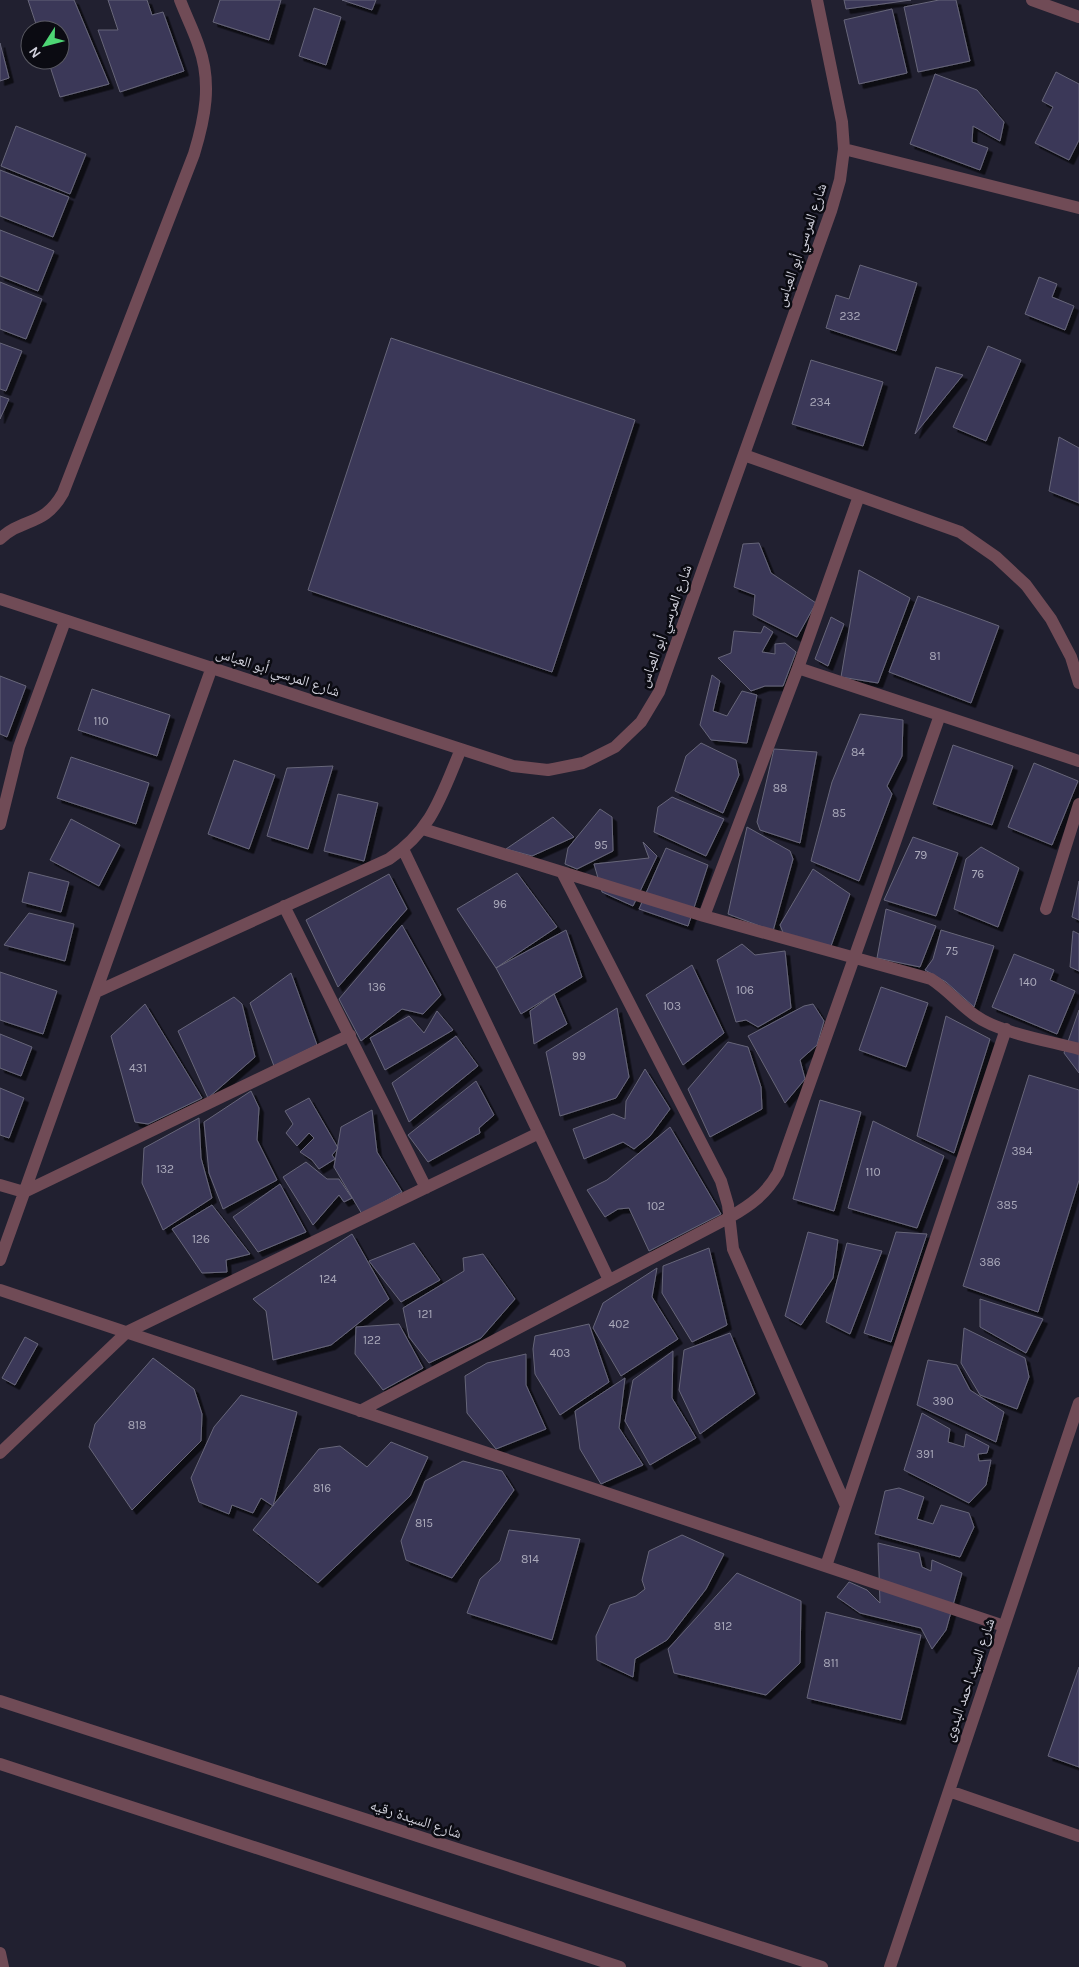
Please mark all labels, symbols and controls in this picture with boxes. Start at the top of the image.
north arrow [20,20,70,70]
text: N [25,43,45,61]
street label: شارع المرسي أبو العباس [771,181,833,310]
house number: 232 [840,309,861,323]
house number: 234 [810,395,831,409]
street label: شارع المرسي أبو العباس [634,562,698,691]
street label: شارع المرسي أبو العباس [213,643,342,703]
house number: 81 [929,649,941,663]
house number: 110 [93,714,109,728]
house number: 84 [851,745,865,759]
house number: 88 [773,781,787,795]
house number: 85 [832,806,846,820]
house number: 95 [594,838,608,852]
house number: 79 [915,848,927,862]
house number: 76 [972,867,984,881]
house number: 96 [493,897,507,911]
house number: 75 [946,944,958,958]
house number: 140 [1019,975,1037,989]
house number: 136 [368,980,386,994]
house number: 106 [736,983,754,997]
house number: 103 [663,999,681,1013]
house number: 99 [572,1049,586,1063]
house number: 431 [129,1061,147,1075]
house number: 384 [1011,1144,1033,1158]
house number: 132 [156,1162,174,1176]
house number: 110 [865,1165,881,1179]
house number: 385 [996,1198,1018,1212]
house number: 102 [647,1199,665,1213]
house number: 126 [192,1232,210,1246]
house number: 386 [979,1255,1001,1269]
house number: 124 [319,1272,337,1286]
house number: 121 [418,1307,432,1321]
house number: 402 [609,1317,629,1331]
house number: 122 [363,1333,381,1347]
house number: 403 [550,1346,570,1360]
house number: 390 [932,1394,954,1408]
house number: 818 [128,1418,146,1432]
house number: 391 [916,1447,934,1461]
house number: 816 [313,1481,331,1495]
house number: 815 [415,1516,433,1530]
house number: 814 [521,1552,539,1566]
street label: شارع السيد احمد البدوى [939,1616,1000,1744]
house number: 812 [714,1619,732,1633]
house number: 811 [823,1656,839,1670]
street label: شارع السيدة رقيه [368,1796,464,1843]

